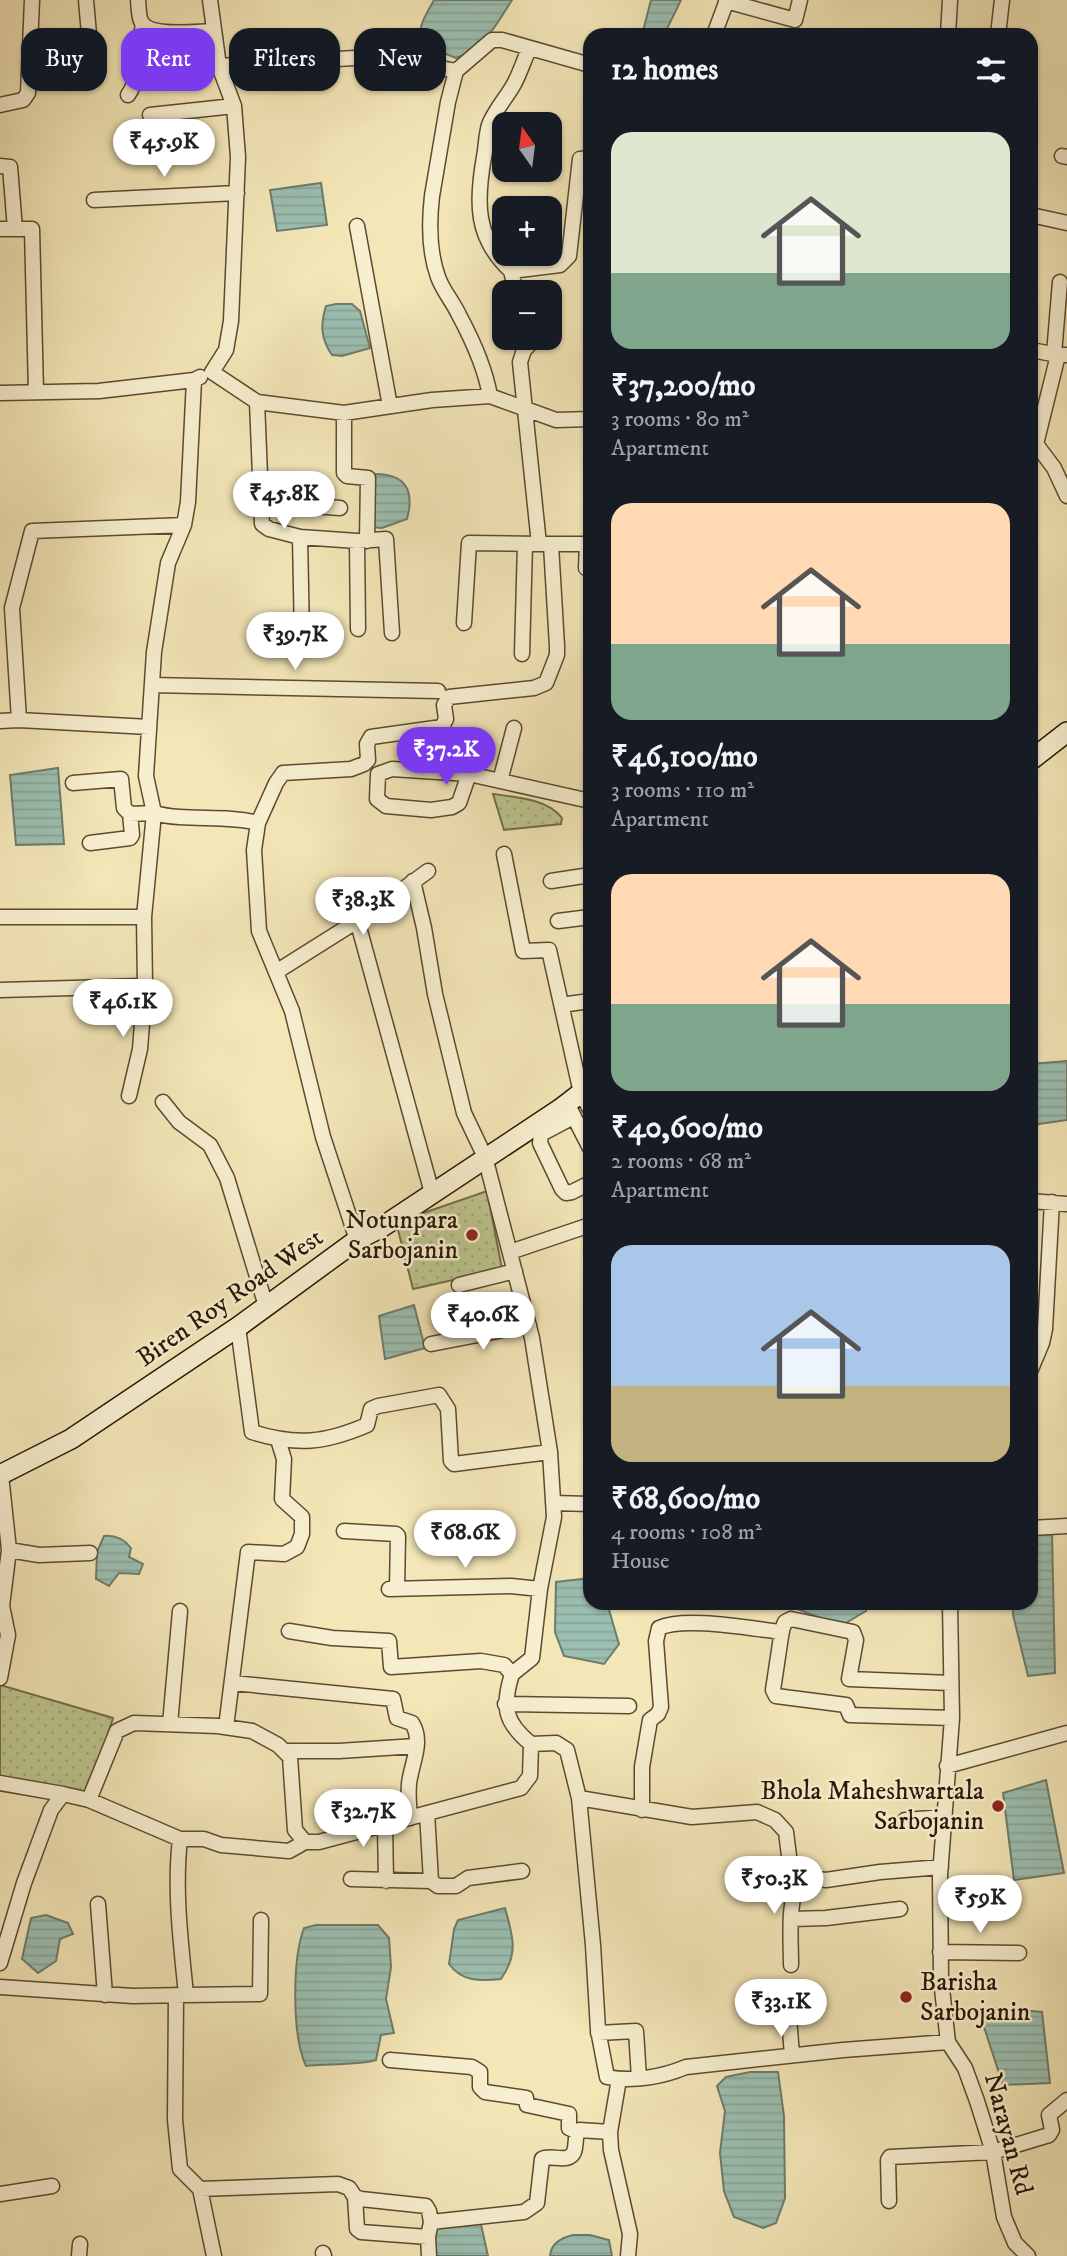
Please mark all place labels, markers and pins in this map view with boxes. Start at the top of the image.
pin: ₹45.9K [107,120,221,179]
pin: ₹45.8K [227,472,341,531]
pin: ₹39.7K [238,612,352,672]
pin: ₹37.2K [389,728,503,787]
pin: ₹38.3K [306,878,420,937]
pin: ₹46.1K [66,979,180,1039]
place label: Notunpara Sarbojanin [345,1204,458,1267]
marker: Notunpara Sarbojanin [464,1227,480,1243]
pin: ₹40.6K [426,1292,540,1352]
pin: ₹68.6K [408,1510,522,1570]
place label: Bhola Maheshwartala Sarbojanin [760,1775,984,1838]
pin: ₹32.7K [306,1790,420,1849]
marker: Bhola Maheshwartala Sarbojanin [990,1798,1006,1814]
pin: ₹50.3K [717,1856,831,1916]
pin: ₹59K [939,1876,1021,1935]
place label: Barisha Sarbojanin [920,1966,1031,2029]
pin: ₹33.1K [724,1980,838,2039]
marker: Barisha Sarbojanin [898,1989,914,2005]

